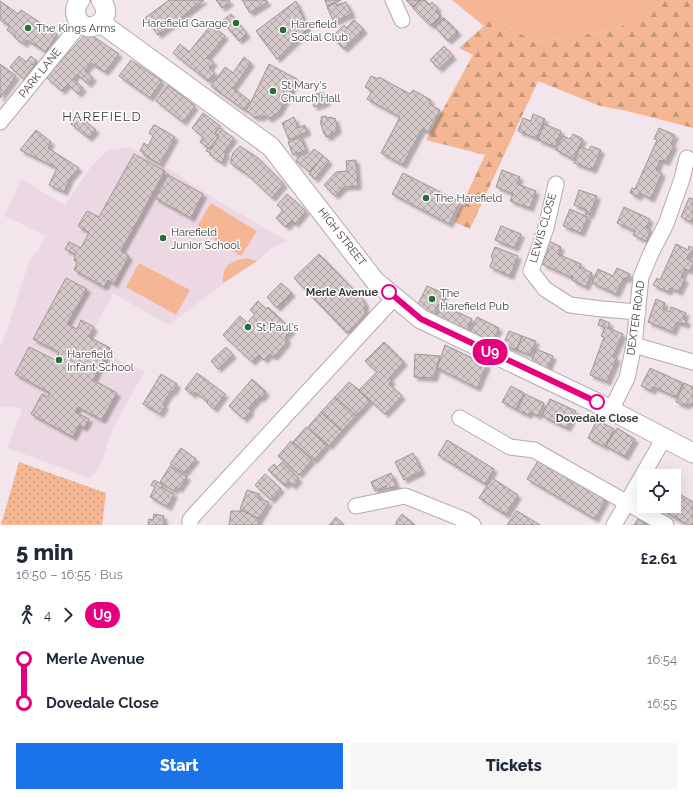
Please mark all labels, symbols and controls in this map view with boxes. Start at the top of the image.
place label: Harefield Garage [142,17,229,30]
marker: Harefield Garage [231,18,241,28]
place label: Harefield Social Club [291,18,348,44]
place label: The Kings Arms [36,22,116,35]
marker: The Kings Arms [23,23,33,33]
marker: Harefield Social Club [278,25,288,35]
street label: PARK LANE [16,45,64,100]
place label: St Mary's Church Hall [281,79,340,105]
marker: St Mary's Church Hall [268,86,278,96]
district label: HAREFIELD [62,109,142,124]
street label: LEWIS CLOSE [527,191,559,264]
place label: The Harefield [434,192,503,205]
marker: The Harefield [421,193,431,203]
street label: HIGH STREET [315,205,369,269]
place label: Harefield Junior School [171,226,240,252]
marker: Harefield Junior School [158,233,168,243]
street label: DEXTER ROAD [624,280,648,356]
marker: Merle Avenue [381,284,397,300]
place label: Merle Avenue [306,286,378,299]
place label: The Harefield Pub [440,287,509,313]
marker: The Harefield Pub [427,294,437,304]
place label: St Paul's [256,321,299,334]
marker: St Paul's [243,322,253,332]
line badge: U9 [472,339,508,365]
text: U9 [481,344,499,360]
place label: Harefield Infant School [67,348,134,374]
marker: Harefield Infant School [54,355,64,365]
marker: Dovedale Close [589,394,605,410]
place label: Dovedale Close [556,412,639,425]
map controls [637,469,681,513]
button: locate [637,469,681,513]
text: 5 min [16,539,73,565]
text: £2.61 [640,550,677,568]
text: 16:50 – 16:55 · Bus [16,567,123,582]
icon: walk [16,604,38,626]
icon: forward [57,604,79,626]
text: U9 [93,607,112,623]
text: 4 [44,608,51,623]
text: Merle Avenue [46,650,144,668]
text: 16:54 [647,652,677,667]
text: Dovedale Close [46,694,159,712]
text: 16:55 [647,696,677,711]
button: Start [16,743,343,789]
button: Tickets [351,743,677,789]

